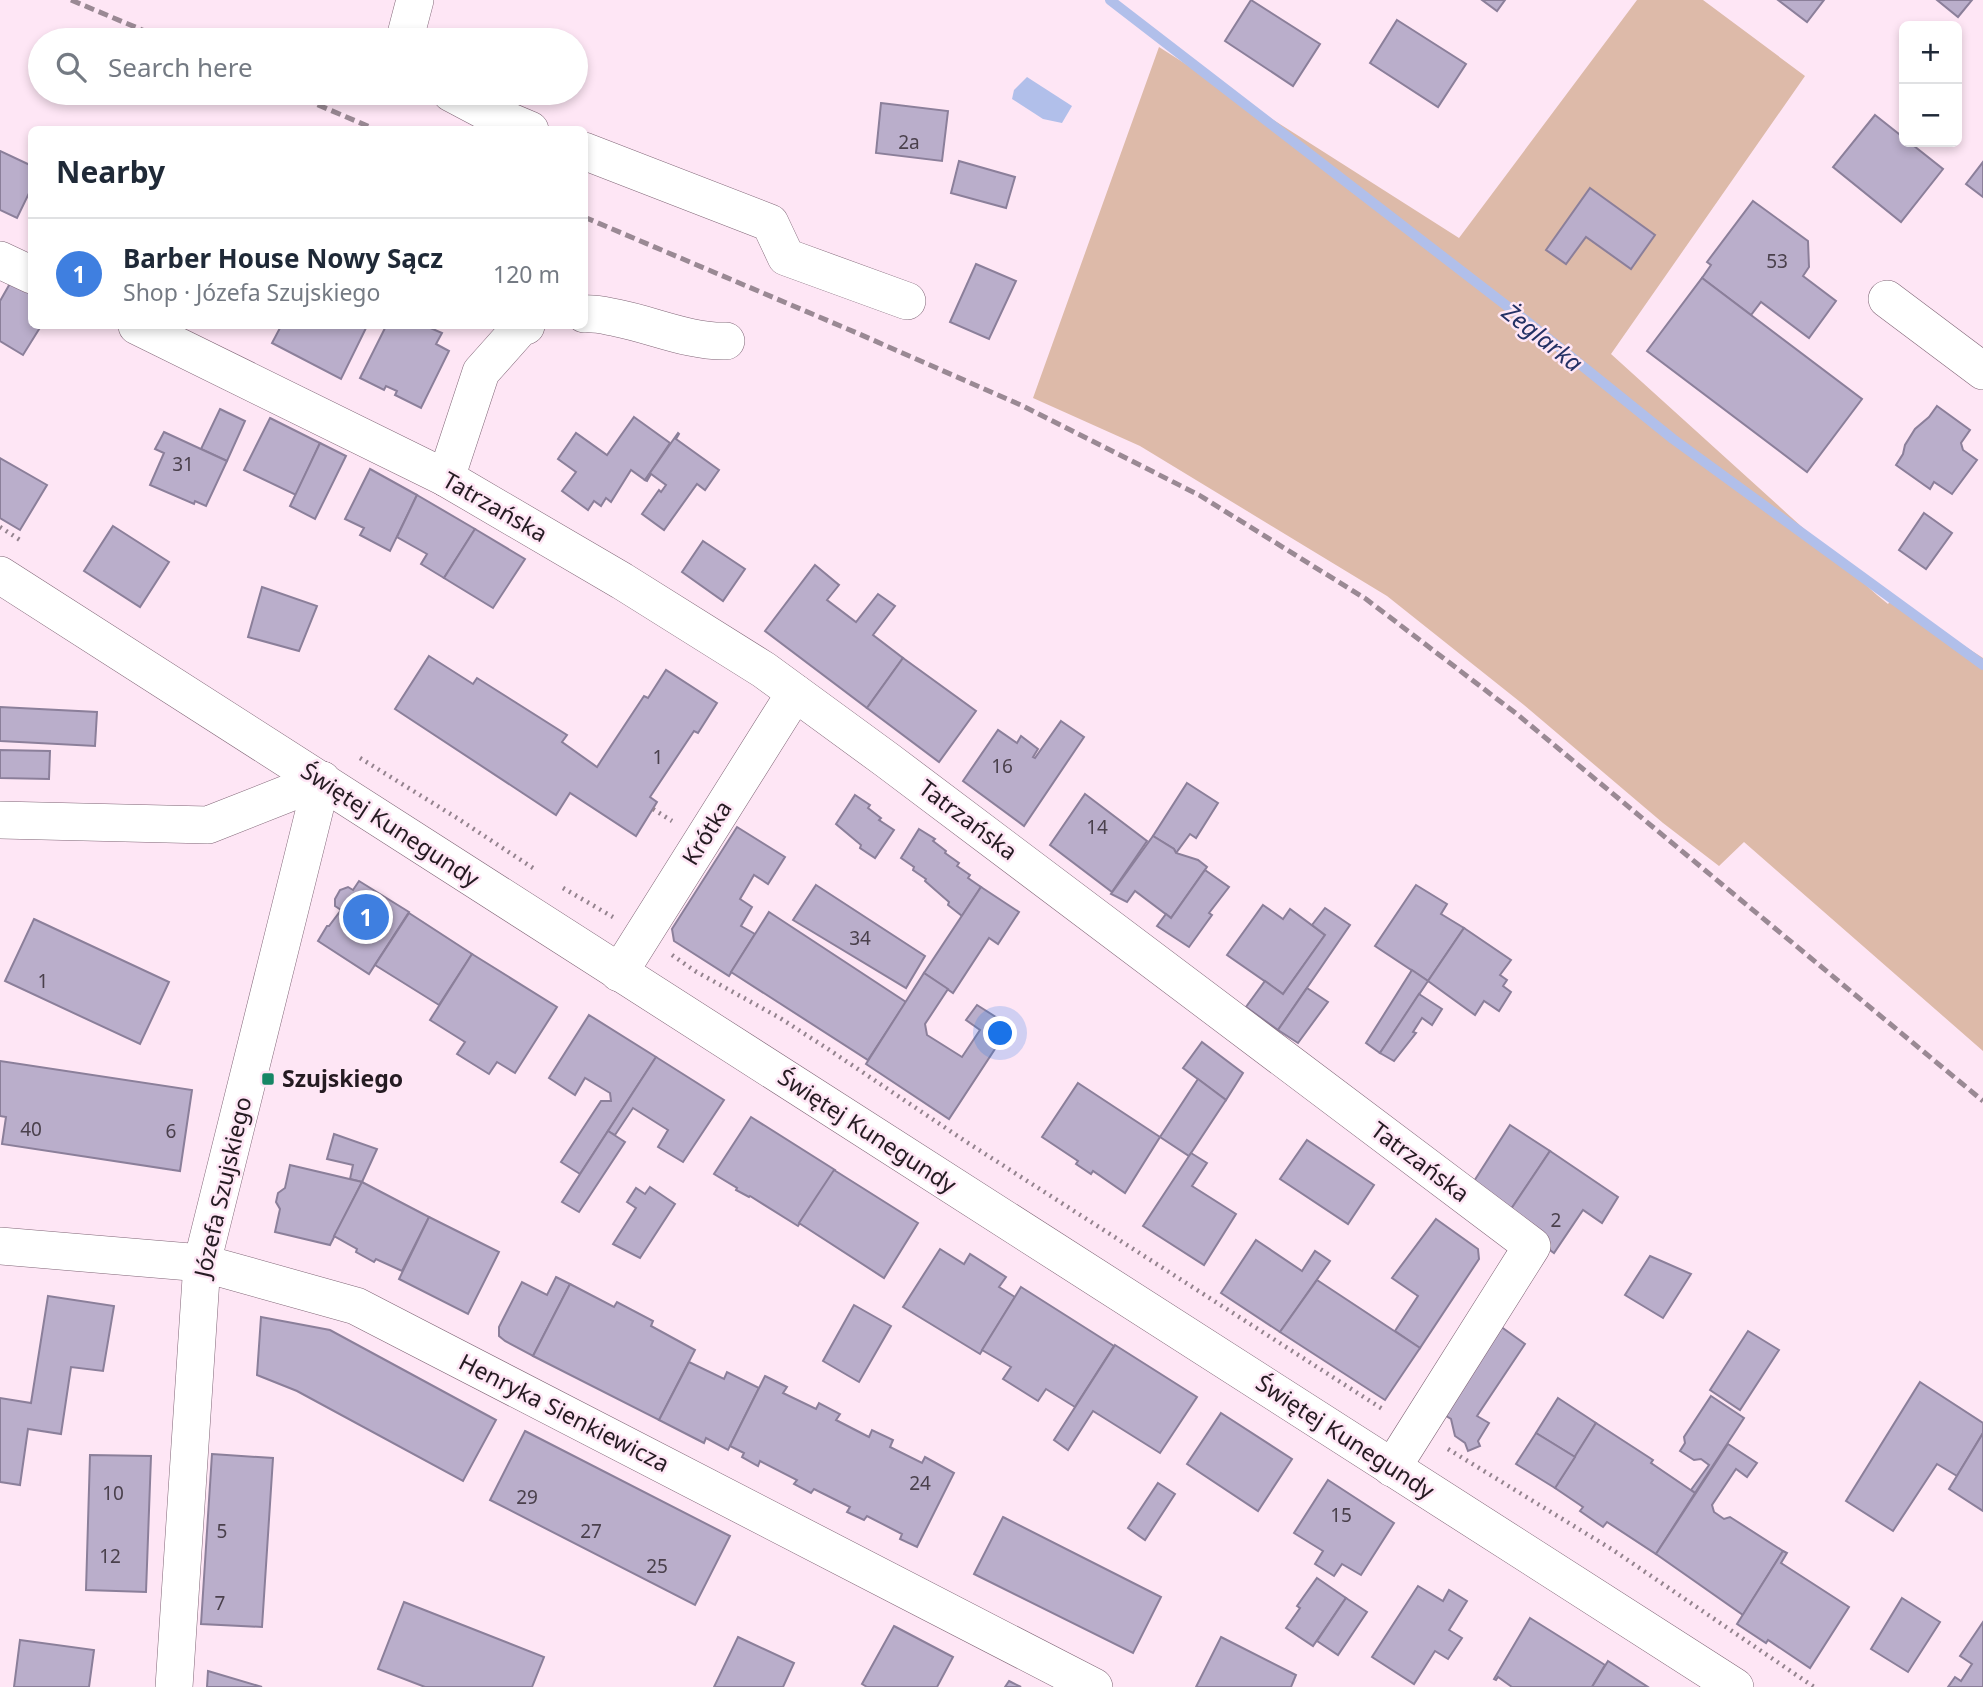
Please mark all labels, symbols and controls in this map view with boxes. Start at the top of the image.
map controls [1899,21,1962,147]
button: + [1899,21,1962,84]
search box [28,28,588,105]
icon: search [52,48,90,86]
text: Search here [108,49,253,85]
button: − [1899,84,1962,147]
house number: 2a [898,129,920,155]
text: Nearby [56,151,165,192]
text: Barber House Nowy Sącz [123,240,443,276]
house number: 53 [1766,248,1788,274]
text: 1 [72,258,86,290]
text: 120 m [493,258,560,290]
text: Shop · Józefa Szujskiego [123,276,380,308]
water label: Żeglarka [1495,294,1590,379]
house number: 31 [172,451,194,477]
street label: Tatrzańska [437,463,554,549]
house number: 1 [653,744,663,770]
house number: 16 [991,753,1013,779]
street label: Świętej Kunegundy [295,754,486,894]
street label: Tatrzańska [913,772,1024,867]
street label: Krótka [674,794,738,871]
house number: 14 [1086,814,1108,840]
pin: 1 [343,891,389,943]
house number: 34 [849,925,871,951]
house number: 1 [38,968,48,994]
your location [983,1016,1017,1050]
street label: Świętej Kunegundy [772,1060,963,1200]
place label: Szujskiego [282,1062,403,1094]
marker: Szujskiego [260,1071,276,1087]
street label: Józefa Szujskiego [185,1093,258,1282]
street label: Tatrzańska [1365,1114,1476,1209]
house number: 40 [20,1116,42,1142]
house number: 6 [166,1118,176,1144]
house number: 2 [1551,1207,1561,1233]
street label: Henryka Sienkiewicza [454,1345,675,1479]
street label: Świętej Kunegundy [1250,1366,1441,1506]
house number: 24 [909,1470,931,1496]
house number: 10 [102,1480,124,1506]
house number: 29 [516,1484,538,1510]
house number: 15 [1330,1502,1352,1528]
house number: 5 [217,1518,227,1544]
house number: 27 [580,1518,602,1544]
house number: 12 [99,1543,121,1569]
house number: 25 [646,1553,668,1579]
house number: 7 [215,1590,225,1616]

